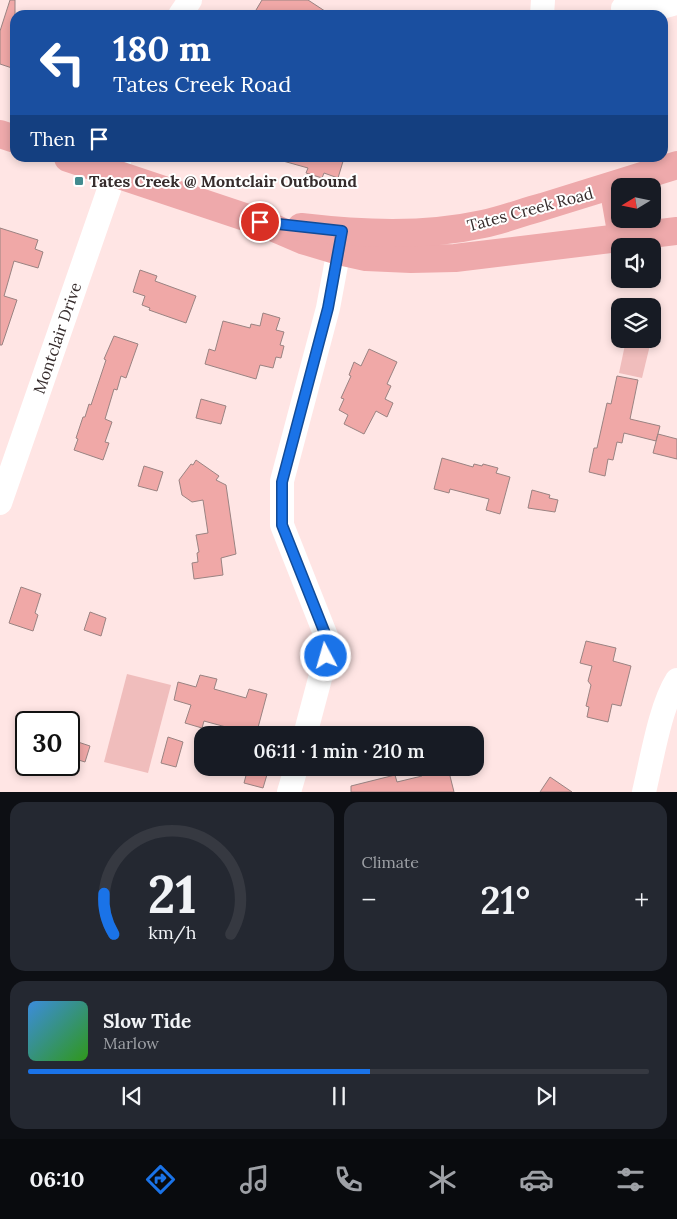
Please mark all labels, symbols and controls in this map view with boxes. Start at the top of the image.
text: 180 m [113,26,211,71]
icon: left [30,30,95,95]
text: Tates Creek Road [113,70,291,98]
icon: arrive [85,125,113,153]
text: Then [30,127,75,151]
place label: Tates Creek @ Montclair Outbound [89,171,358,191]
marker: Tates Creek @ Montclair Outbound [73,175,85,187]
north arrow [611,178,661,228]
map controls [611,178,661,348]
street label: Tates Creek Road [465,182,596,235]
pin [239,201,281,243]
icon: arrive [246,208,274,236]
button: sound [611,238,661,288]
street label: Montclair Drive [29,279,86,396]
button: layers [611,298,661,348]
position arrow [299,629,351,681]
speed limit sign: 30 [15,711,80,776]
text: 06:11 · 1 min · 210 m [254,739,424,763]
text: Climate [362,852,419,872]
text: 21 [147,861,196,927]
text: 21° [480,876,530,924]
text: − [362,882,376,918]
text: + [634,882,649,918]
text: km/h [148,921,196,944]
text: Slow Tide [103,1009,191,1033]
text: Marlow [103,1033,159,1053]
icon: previous [118,1082,146,1110]
icon: pause [325,1082,353,1110]
icon: next [532,1082,560,1110]
icon: directions [143,1162,178,1197]
icon: music [237,1162,272,1197]
icon: phone [331,1162,366,1197]
icon: climate [425,1162,460,1197]
icon: car [519,1162,554,1197]
icon: filters [613,1162,648,1197]
text: 06:10 [29,1165,85,1193]

